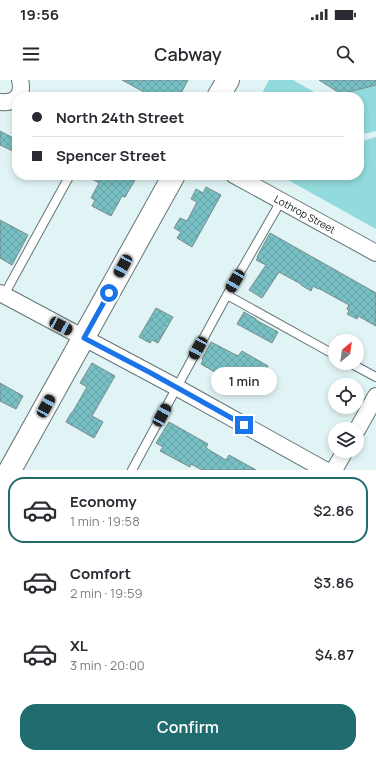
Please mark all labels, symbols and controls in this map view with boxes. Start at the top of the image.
text: 19:56 [20,4,59,25]
text: Cabway [154,42,222,66]
icon: menu [20,43,42,65]
icon: search [334,43,356,65]
text: North 24th Street [56,107,184,128]
text: Spencer Street [56,145,166,166]
street label: Lothrop Street [272,192,338,236]
car [112,253,134,279]
car [224,268,246,294]
route start [100,284,118,302]
car [48,315,74,337]
north arrow [328,334,364,370]
map controls [328,334,364,458]
car [187,335,209,361]
callout: 1 min [211,367,277,395]
text: 1 min [229,372,260,390]
button: locate [328,378,364,414]
car [35,393,57,419]
car [151,402,173,428]
route end [235,416,253,434]
button: layers [328,422,364,458]
text: Economy [70,491,137,512]
icon: car [22,492,58,528]
text: $2.86 [313,500,354,521]
text: 1 min · 19:58 [70,512,140,530]
text: Comfort [70,563,131,584]
icon: car [22,564,58,600]
text: $3.86 [314,572,354,593]
text: 2 min · 19:59 [70,584,143,602]
text: XL [70,635,88,656]
icon: car [22,636,58,672]
text: $4.87 [315,644,354,665]
text: 3 min · 20:00 [70,656,145,674]
button: Confirm [20,704,356,750]

